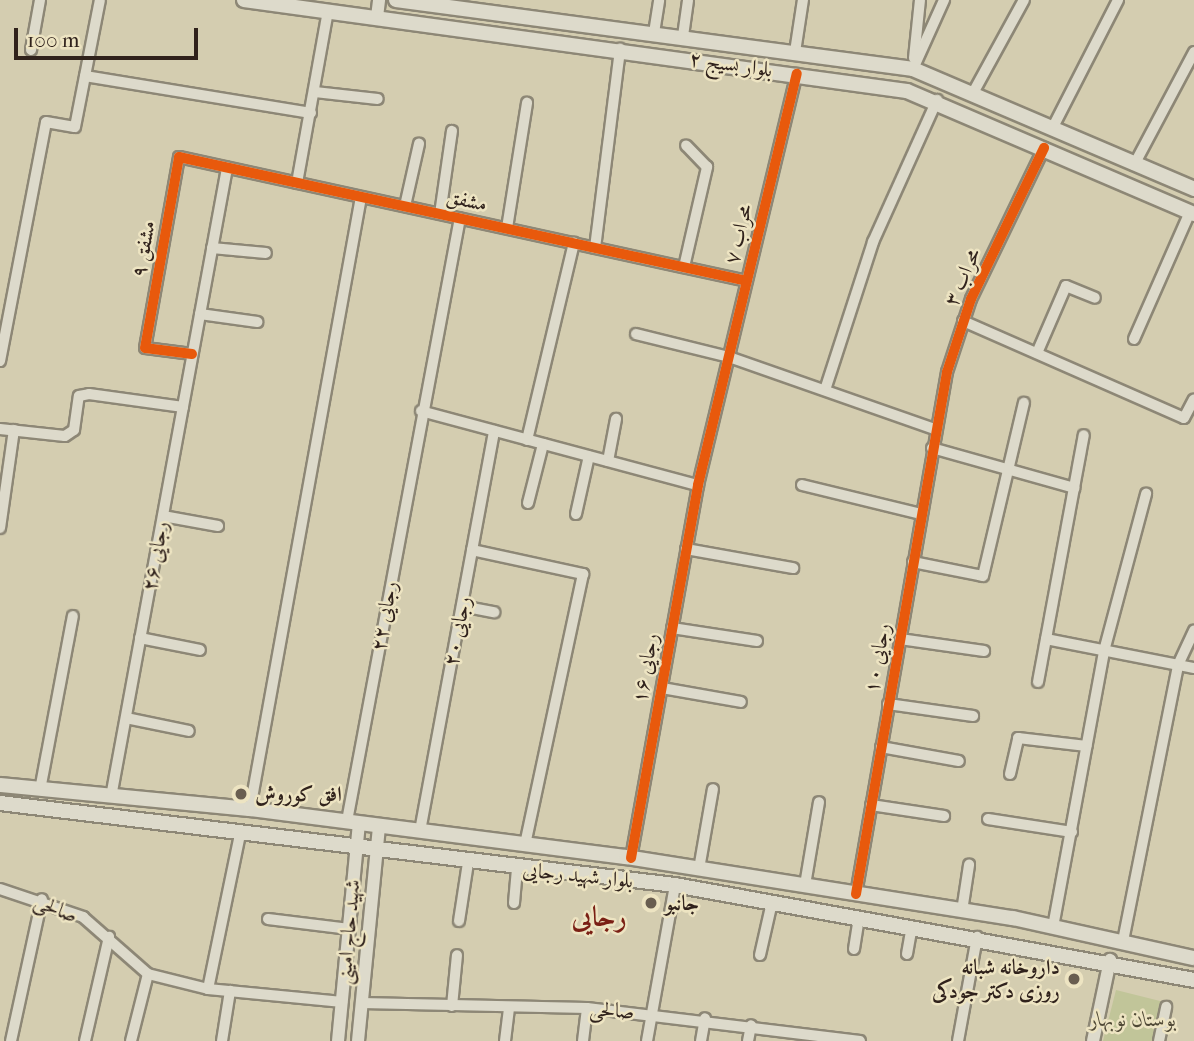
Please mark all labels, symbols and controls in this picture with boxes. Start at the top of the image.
scale bar [18,14,201,58]
text: 100 m [27,28,80,52]
street label: بلوار بسیج ۲ [688,46,774,82]
street label: مشفق [444,183,490,217]
street label: محراب ۷ [718,202,758,266]
street label: مشفق ۹ [126,218,160,280]
street label: محراب ۳ [938,244,986,310]
street label: رجایی ۲۶ [136,519,174,593]
street label: رجایی ۲۲ [365,579,403,653]
street label: رجایی ۲۰ [438,594,476,668]
street label: رجایی ۱۰ [858,621,896,695]
street label: رجایی ۱۶ [626,631,664,705]
place label: افق کوروش [255,781,342,807]
marker: افق کوروش [233,786,249,802]
street label: بلوار شهید رجایی [521,857,635,893]
street label: شهید حاج امینی [331,878,365,986]
street label: صالحی [30,888,82,928]
place label: جانبو [665,890,699,916]
marker: جانبو [643,895,659,911]
district label: رجایی [571,900,627,934]
place label: داروخانه شبانه روزی دکتر جودکی [932,954,1060,1004]
marker: داروخانه شبانه روزی دکتر جودکی [1066,971,1082,987]
street label: صالحی [589,996,635,1024]
park label: بوستان نوبهار [1089,1006,1177,1032]

